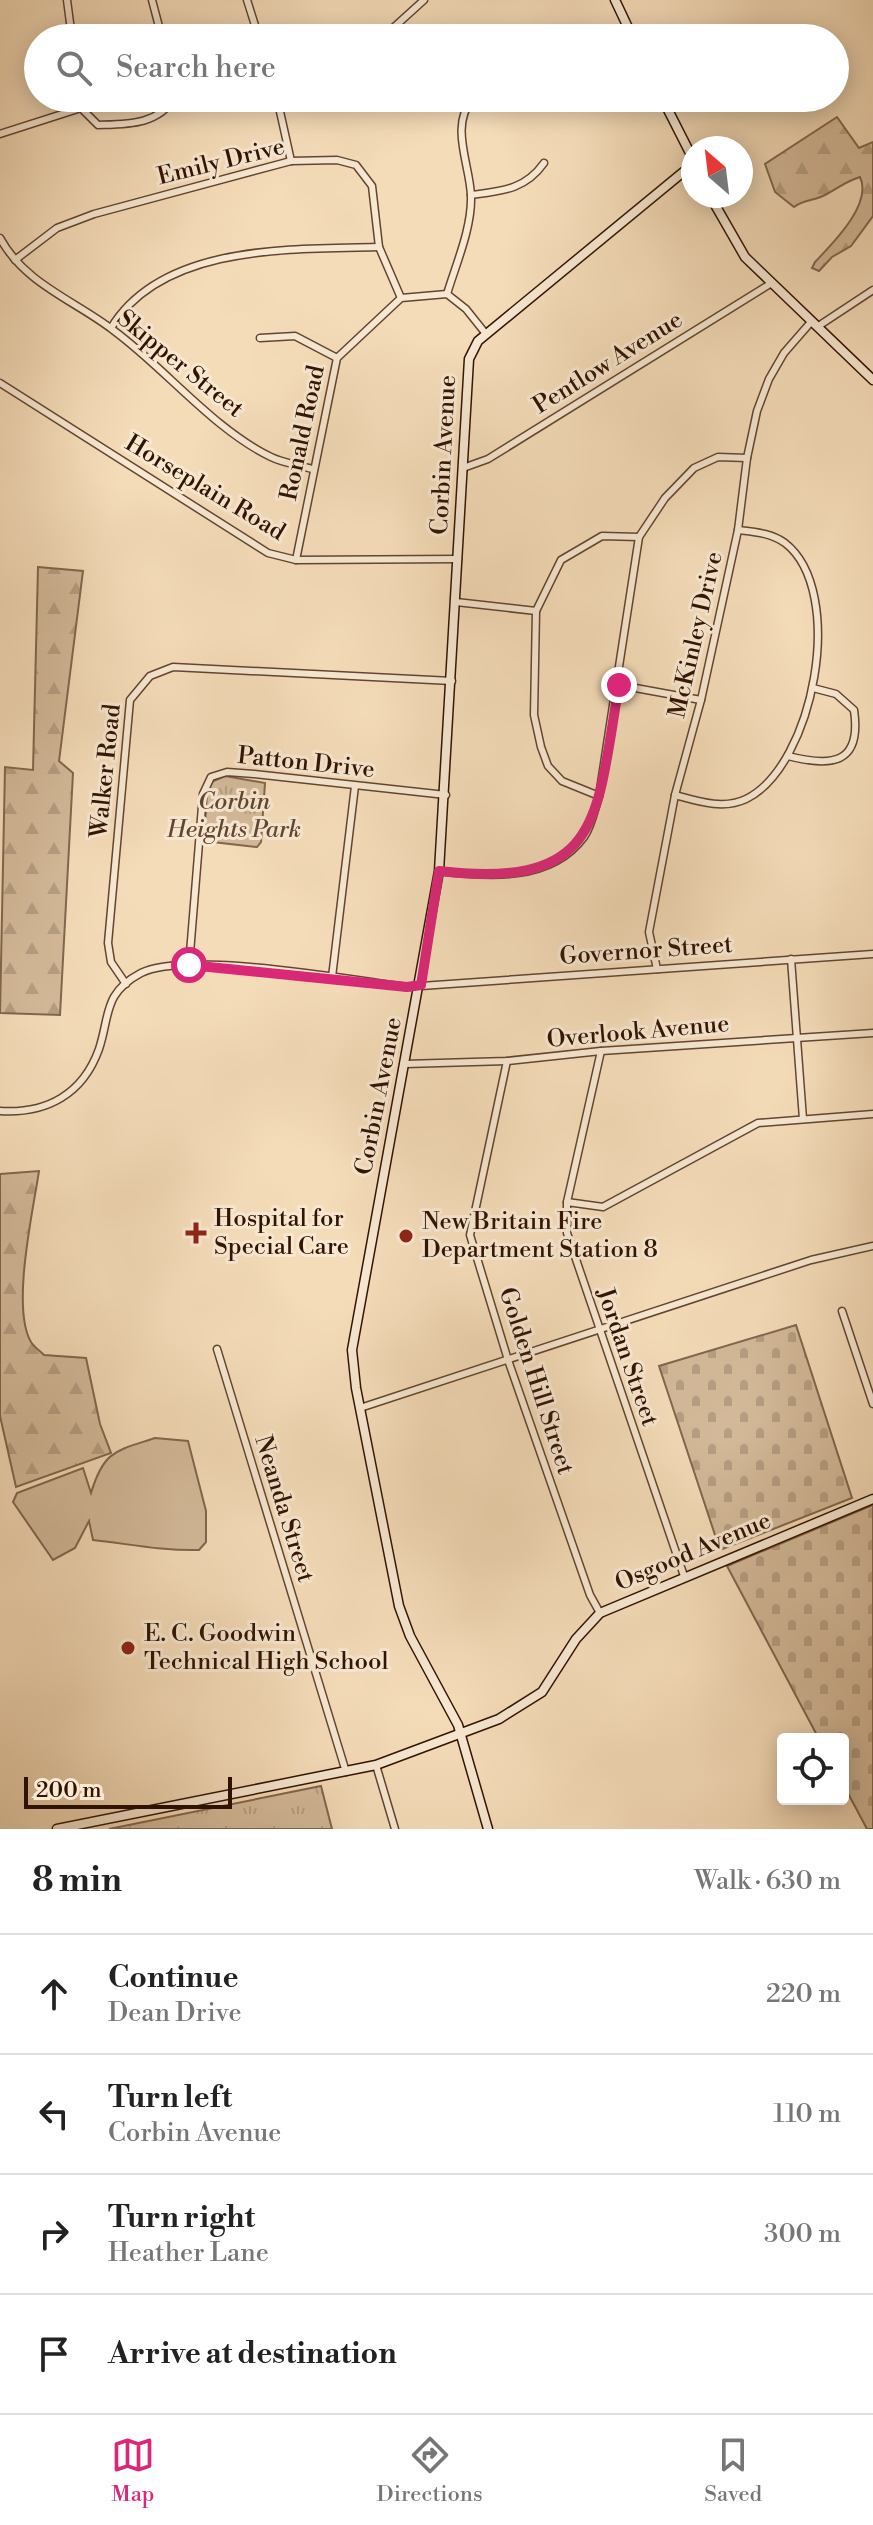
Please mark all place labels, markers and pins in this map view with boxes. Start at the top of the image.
place label: Hospital for Special Care [214,1204,349,1262]
place label: New Britain Fire Department Station 8 [422,1207,658,1265]
marker: Hospital for Special Care [185,1222,207,1244]
marker: New Britain Fire Department Station 8 [397,1227,415,1245]
place label: E. C. Goodwin Technical High School [144,1619,389,1677]
marker: E. C. Goodwin Technical High School [119,1639,137,1657]

